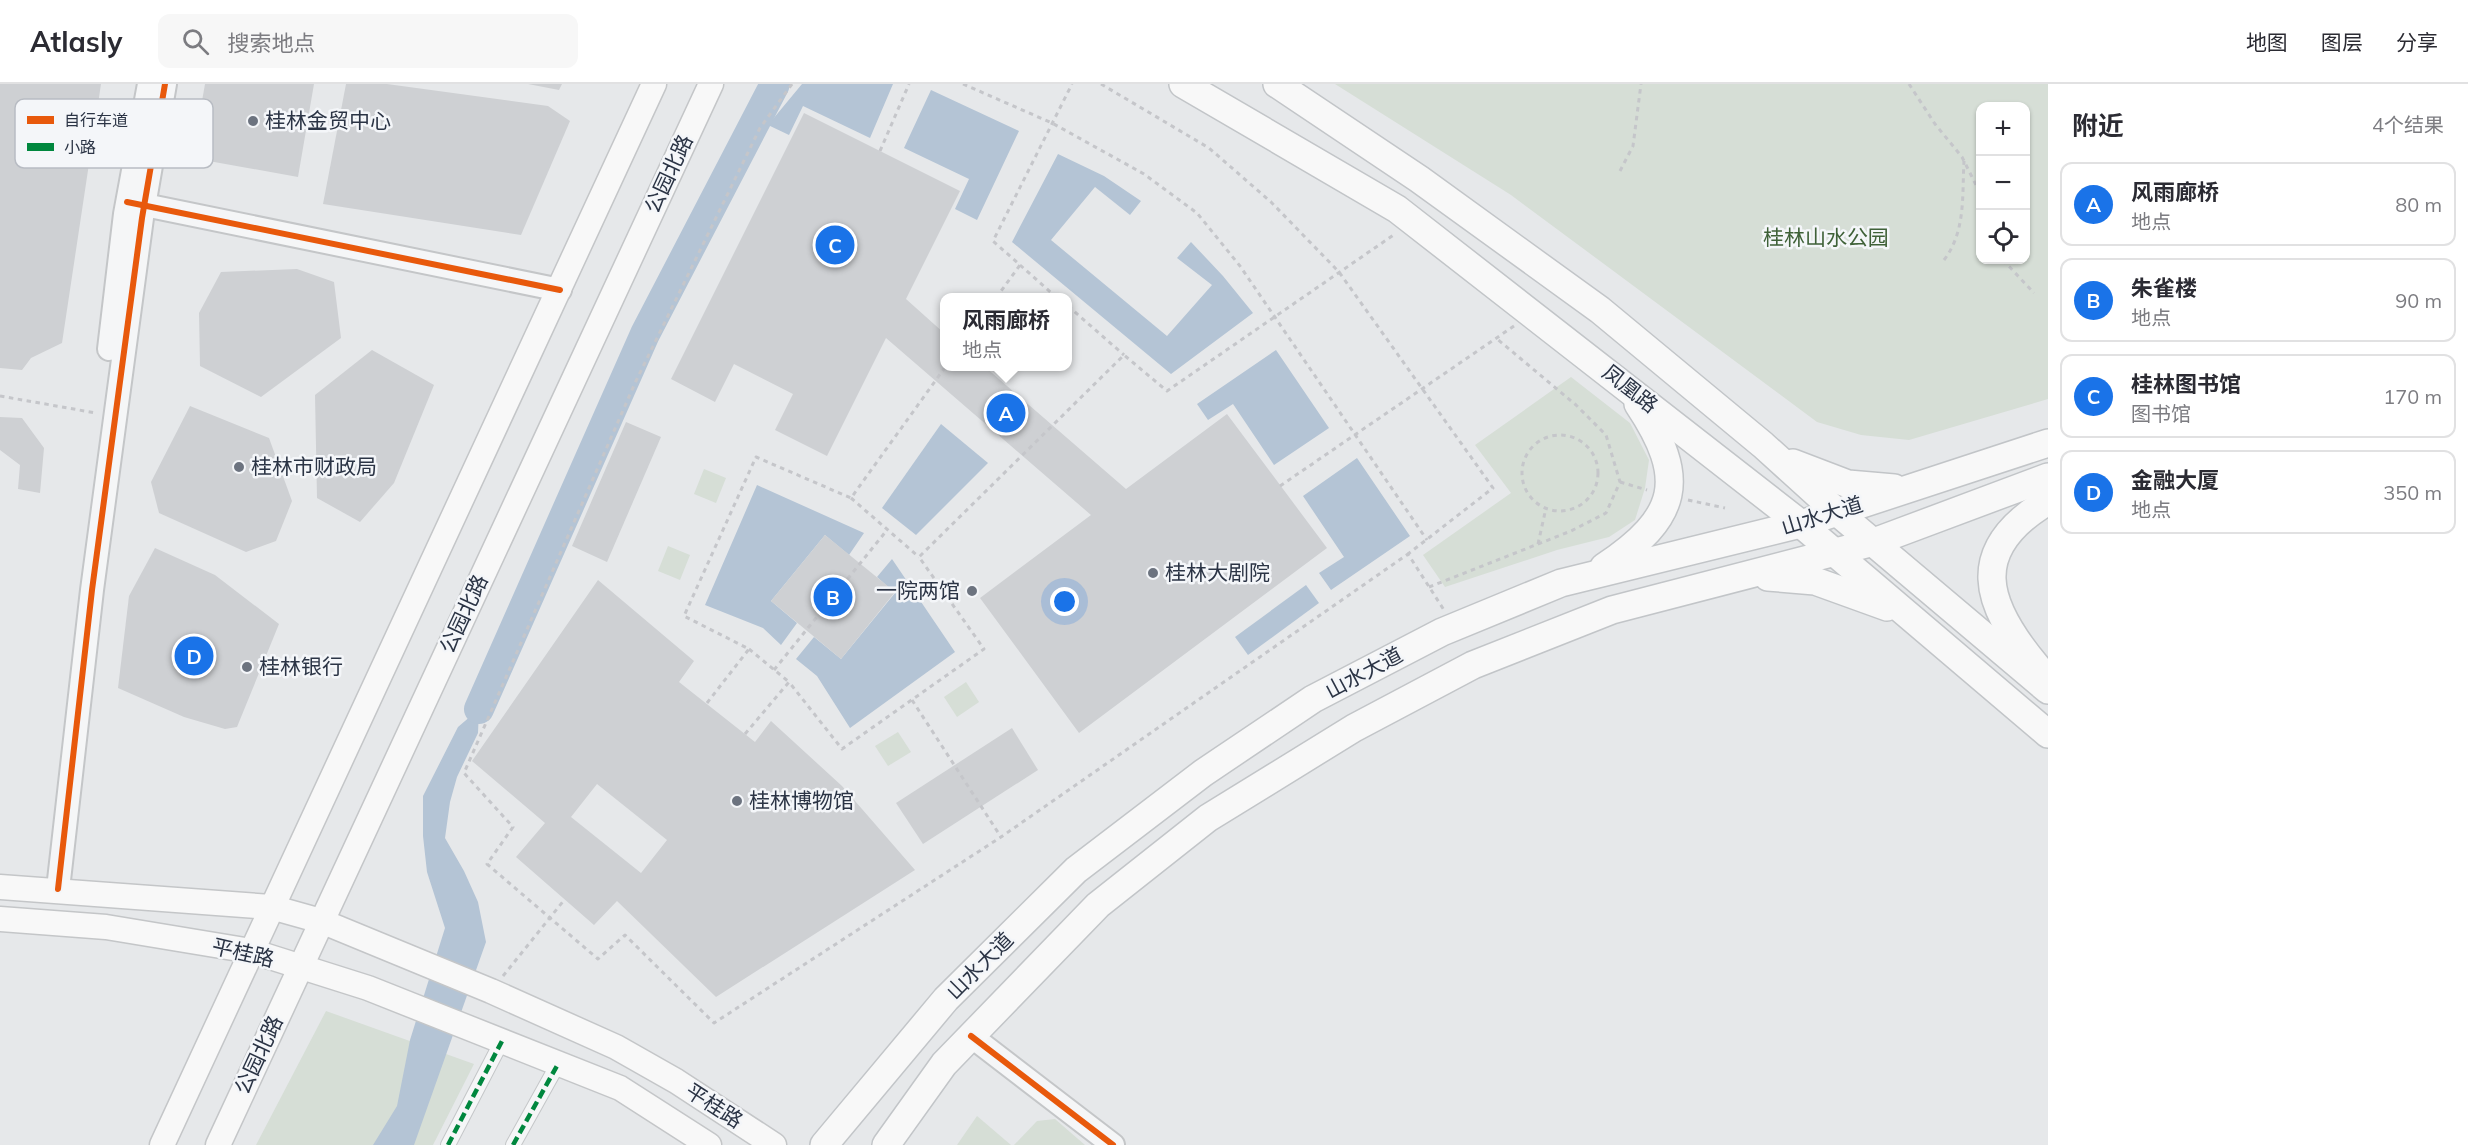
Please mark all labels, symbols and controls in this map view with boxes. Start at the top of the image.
search box [158,14,578,68]
text: Atlasly [30,24,122,59]
icon: search [179,25,212,58]
text: 搜索地点 [227,29,315,57]
text: 地图 [2246,29,2288,55]
text: 图层 [2321,29,2363,55]
text: 分享 [2396,29,2438,55]
legend [15,99,213,168]
map controls [1976,102,2030,264]
button: + [1976,102,2030,156]
place label: 桂林金贸中心 [265,107,391,133]
text: 附近 [2072,109,2124,142]
text: 自行车道 [64,110,128,130]
text: 4个结果 [2372,112,2444,137]
marker: 桂林金贸中心 [246,114,260,128]
street label: 公园北路 [639,130,698,217]
text: 小路 [64,137,96,157]
button: − [1976,156,2030,210]
text: 风雨廊桥 [2131,178,2219,206]
text: A [2086,192,2101,217]
text: 80 m [2395,192,2442,217]
text: 地点 [2131,209,2171,234]
button: locate [1976,210,2030,264]
pin: C [816,222,854,268]
park label: 桂林山水公园 [1763,224,1889,250]
text: 朱雀楼 [2131,274,2197,302]
text: B [2087,288,2100,313]
text: 90 m [2395,288,2442,313]
popup [940,293,1072,371]
text: 地点 [2131,305,2171,330]
text: 风雨廊桥 [962,306,1050,334]
text: 地点 [962,337,1002,362]
street label: 凤凰路 [1598,359,1663,418]
text: 桂林图书馆 [2131,370,2241,398]
text: C [2087,384,2100,409]
text: 170 m [2383,384,2442,409]
pin: A [986,390,1026,436]
text: 图书馆 [2131,401,2191,426]
place label: 桂林市财政局 [251,453,377,479]
marker: 桂林市财政局 [232,460,246,474]
text: 金融大厦 [2131,466,2219,494]
text: D [2086,480,2101,505]
text: 350 m [2383,480,2442,505]
street label: 山水大道 [1778,490,1866,540]
text: 地点 [2131,497,2171,522]
place label: 桂林大剧院 [1165,559,1270,585]
marker: 桂林大剧院 [1146,566,1160,580]
street label: 公园北路 [434,570,493,657]
pin: B [814,574,852,620]
place label: 一院两馆 [876,577,960,603]
marker: 一院两馆 [965,584,979,598]
your location [1050,587,1079,616]
pin: D [174,634,214,678]
street label: 山水大道 [1320,641,1407,703]
place label: 桂林银行 [259,653,343,679]
marker: 桂林银行 [240,660,254,674]
place label: 桂林博物馆 [749,787,854,813]
marker: 桂林博物馆 [730,794,744,808]
street label: 山水大道 [940,926,1018,1004]
street label: 平桂路 [210,932,277,972]
street label: 公园北路 [229,1011,288,1098]
street label: 平桂路 [681,1077,748,1133]

